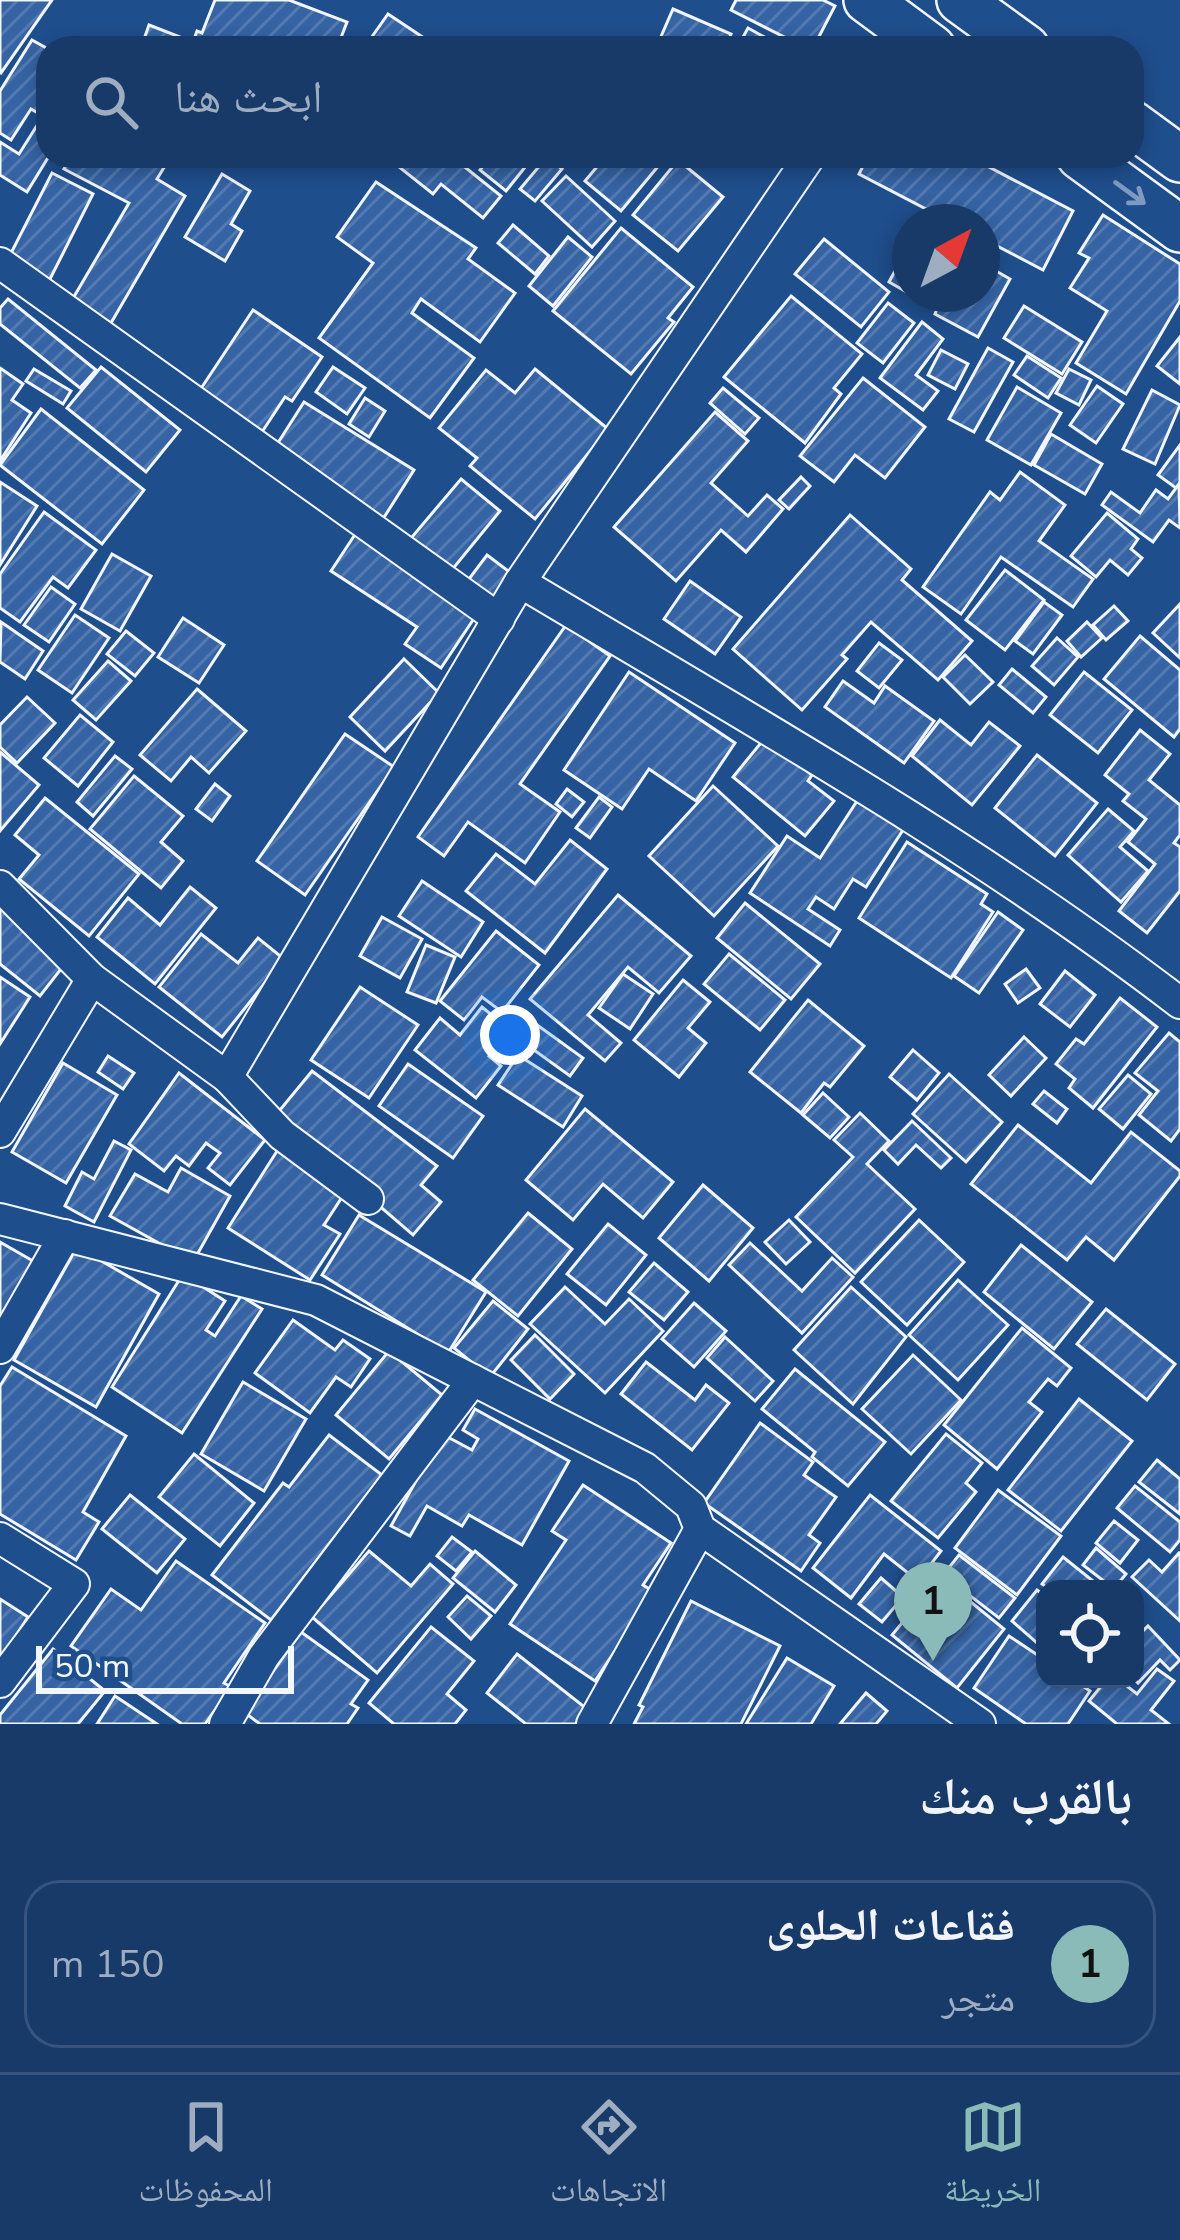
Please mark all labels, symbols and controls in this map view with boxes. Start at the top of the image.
search box [36,36,1144,168]
text: ابحث هنا [174,67,323,128]
icon: search [78,69,144,135]
one-way arrow [1113,179,1146,205]
north arrow [892,204,1000,312]
your location [480,1005,540,1065]
pin: 1 [894,1562,972,1661]
map controls [1036,1580,1144,1688]
button: locate [1036,1580,1144,1688]
scale bar [36,1640,294,1693]
text: 50 m [54,1644,130,1689]
text: بالقرب منك [919,1762,1132,1832]
text: فقاعات الحلوى [766,1895,1015,1956]
text: 150 m [51,1938,165,1991]
text: 1 [1078,1938,1102,1991]
text: متجر [941,1972,1015,2025]
tab: المحفوظات [139,2094,273,2222]
tab: الاتجاهات [550,2094,667,2222]
tab: الخريطة [944,2094,1041,2222]

